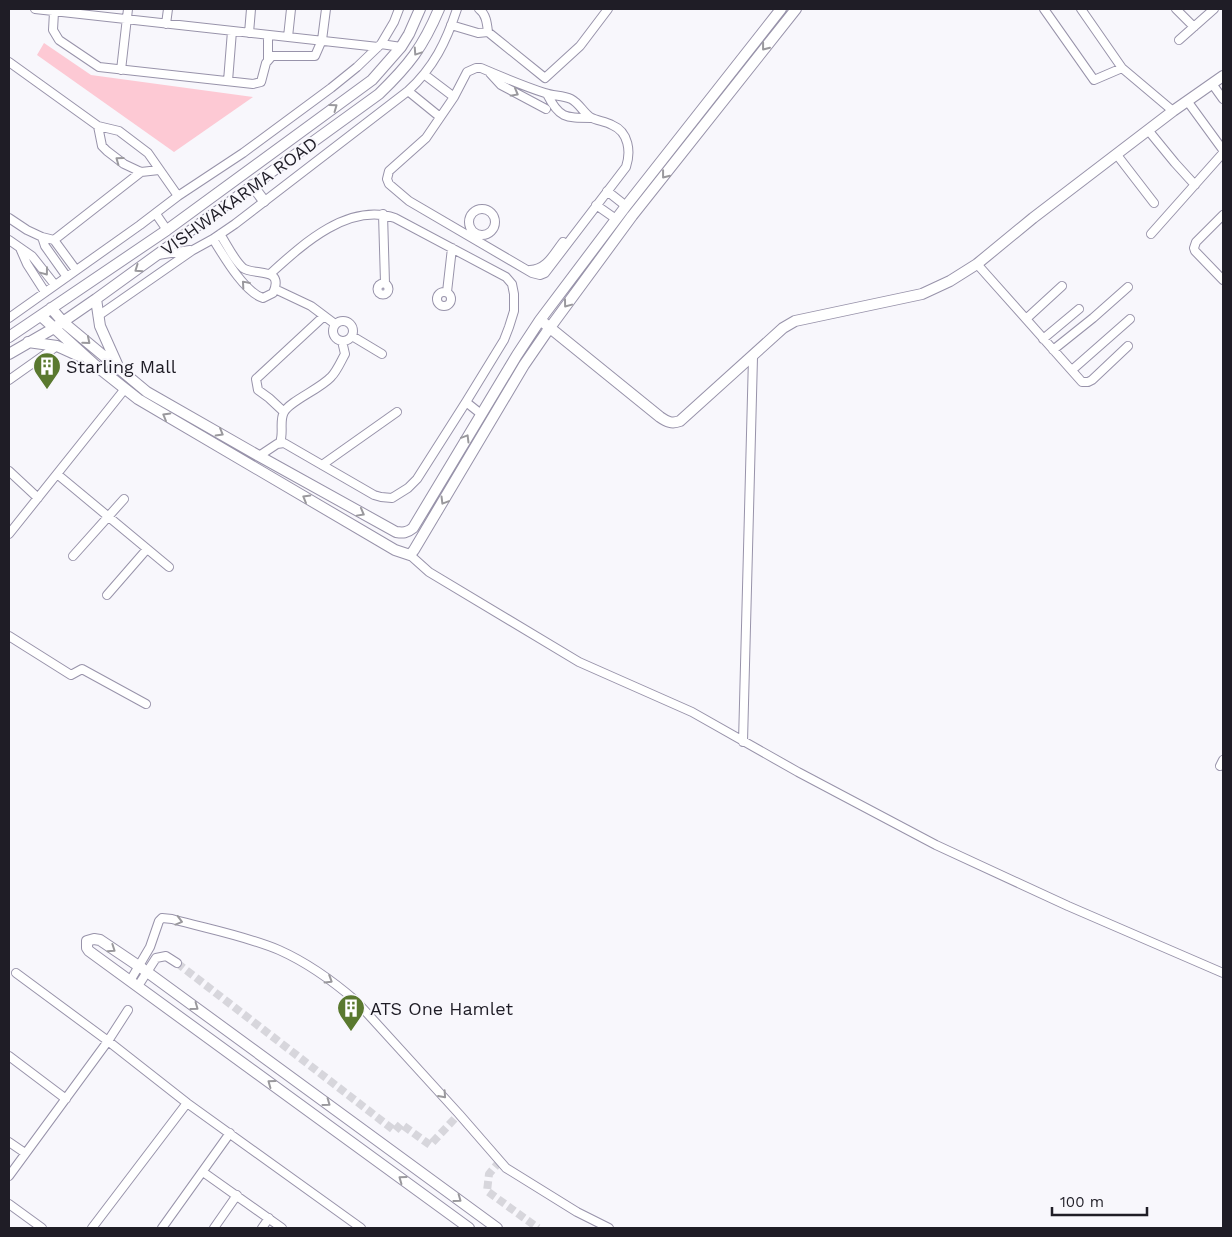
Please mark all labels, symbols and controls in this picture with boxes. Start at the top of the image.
one-way arrow [763,41,771,50]
one-way arrow [414,46,423,56]
one-way arrow [510,87,519,97]
one-way arrow [328,104,338,113]
street label: VISHWAKARMA ROAD [157,132,321,260]
one-way arrow [115,157,125,166]
one-way arrow [662,169,671,179]
one-way arrow [135,264,144,272]
one-way arrow [39,266,48,276]
one-way arrow [242,280,251,289]
one-way arrow [564,298,573,308]
one-way arrow [81,336,90,345]
building icon: Starling Mall [32,351,62,390]
place label: Starling Mall [66,356,177,377]
one-way arrow [162,412,171,422]
one-way arrow [214,427,223,437]
one-way arrow [460,435,470,444]
one-way arrow [303,494,312,504]
one-way arrow [440,496,450,505]
one-way arrow [356,507,365,517]
one-way arrow [175,915,184,926]
one-way arrow [106,943,116,952]
one-way arrow [323,974,333,983]
building icon: ATS One Hamlet [336,993,366,1032]
place label: ATS One Hamlet [370,998,513,1019]
one-way arrow [190,1001,199,1011]
one-way arrow [267,1080,276,1089]
one-way arrow [437,1090,446,1099]
one-way arrow [321,1098,330,1106]
one-way arrow [398,1176,408,1185]
scale bar [1052,1184,1147,1216]
text: 100 m [1060,1193,1104,1211]
one-way arrow [452,1194,461,1202]

